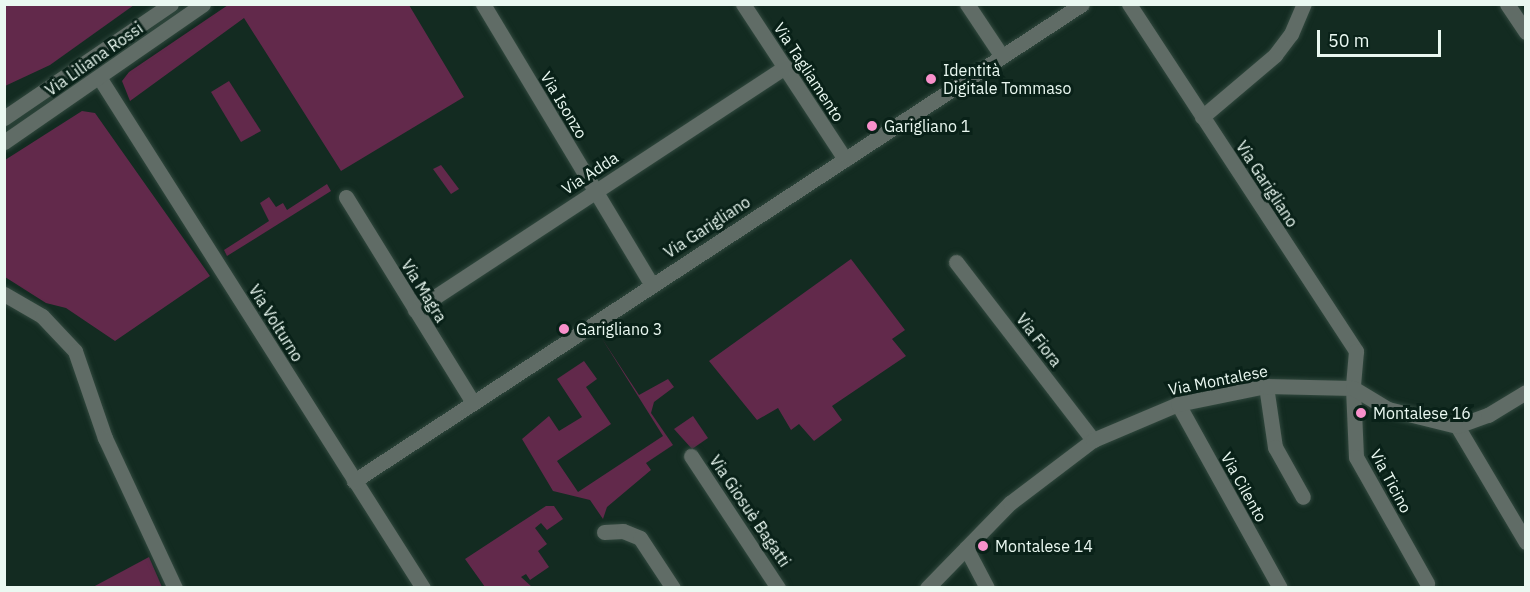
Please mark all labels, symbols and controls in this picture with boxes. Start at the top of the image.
street label: Via Liliana Rossi [41,18,147,100]
scale bar [1320,18,1444,56]
street label: Via Tagliamento [770,19,848,125]
text: 50 m [1328,29,1370,52]
place label: Identità Digitale Tommaso [943,60,1072,98]
street label: Via Isonzo [537,68,591,142]
marker: Identità Digitale Tommaso [924,72,938,86]
place label: Garigliano 1 [884,116,970,136]
marker: Garigliano 1 [865,119,879,133]
street label: Via Garigliano [1232,137,1302,231]
street label: Via Adda [558,148,622,198]
street label: Via Garigliano [660,192,754,262]
street label: Via Magra [397,256,451,326]
street label: Via Volturno [245,281,307,365]
street label: Via Fiora [1012,310,1066,370]
place label: Garigliano 3 [576,319,662,339]
marker: Garigliano 3 [557,322,571,336]
street label: Via Montalese [1167,361,1269,399]
place label: Montalese 16 [1373,403,1471,423]
marker: Montalese 16 [1354,406,1368,420]
street label: Via Ticino [1366,446,1416,516]
street label: Via Cilento [1217,449,1271,525]
street label: Via Giosuè Bagatti [706,451,794,571]
place label: Montalese 14 [995,536,1093,556]
marker: Montalese 14 [976,539,990,553]

